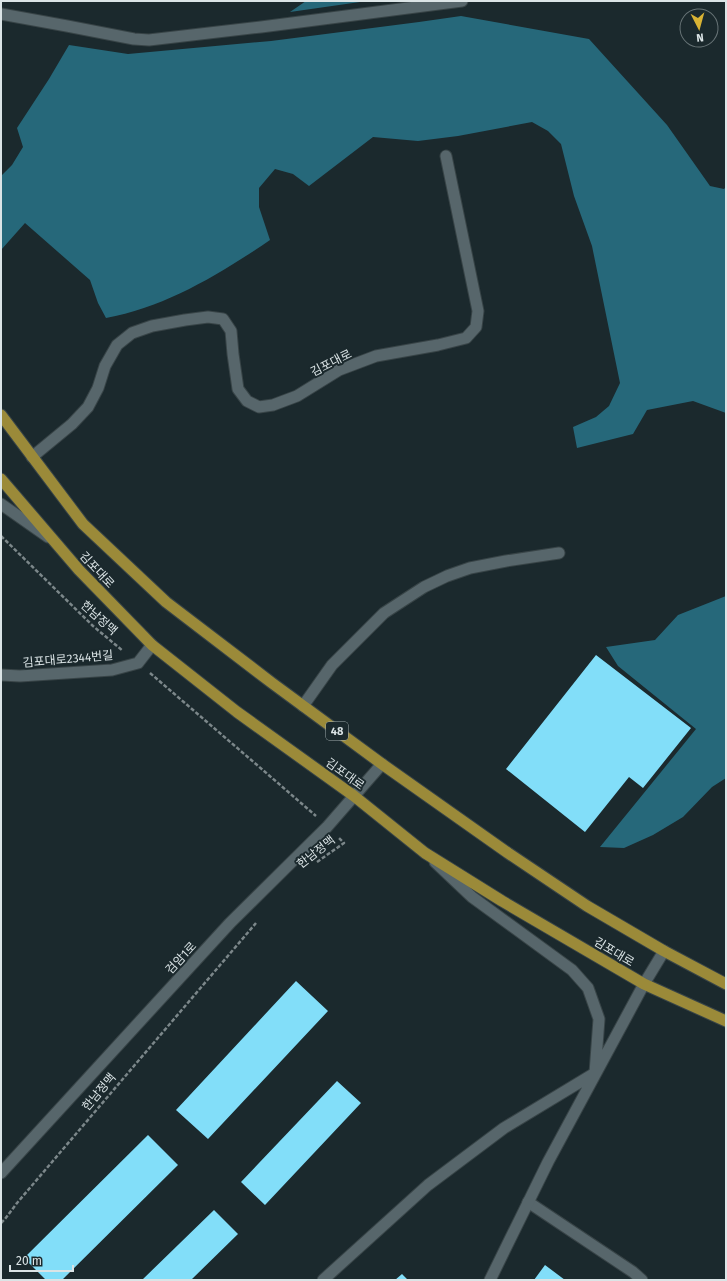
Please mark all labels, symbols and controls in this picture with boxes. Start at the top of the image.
north arrow [679,8,719,48]
text: N [696,31,704,44]
street label: 김포대로 [308,347,354,379]
street label: 김포대로 [77,549,117,591]
street label: 한남정맥 [78,598,120,638]
street label: 김포대로2344번길 [22,648,114,670]
road number: 48 [326,722,348,740]
street label: 김포대로 [323,755,367,793]
street label: 한남정맥 [294,833,338,871]
street label: 김포대로 [591,935,637,969]
street label: 검암1로 [163,939,199,977]
street label: 한남정맥 [79,1071,119,1113]
scale bar [10,1247,73,1273]
text: 20 m [16,1254,42,1268]

